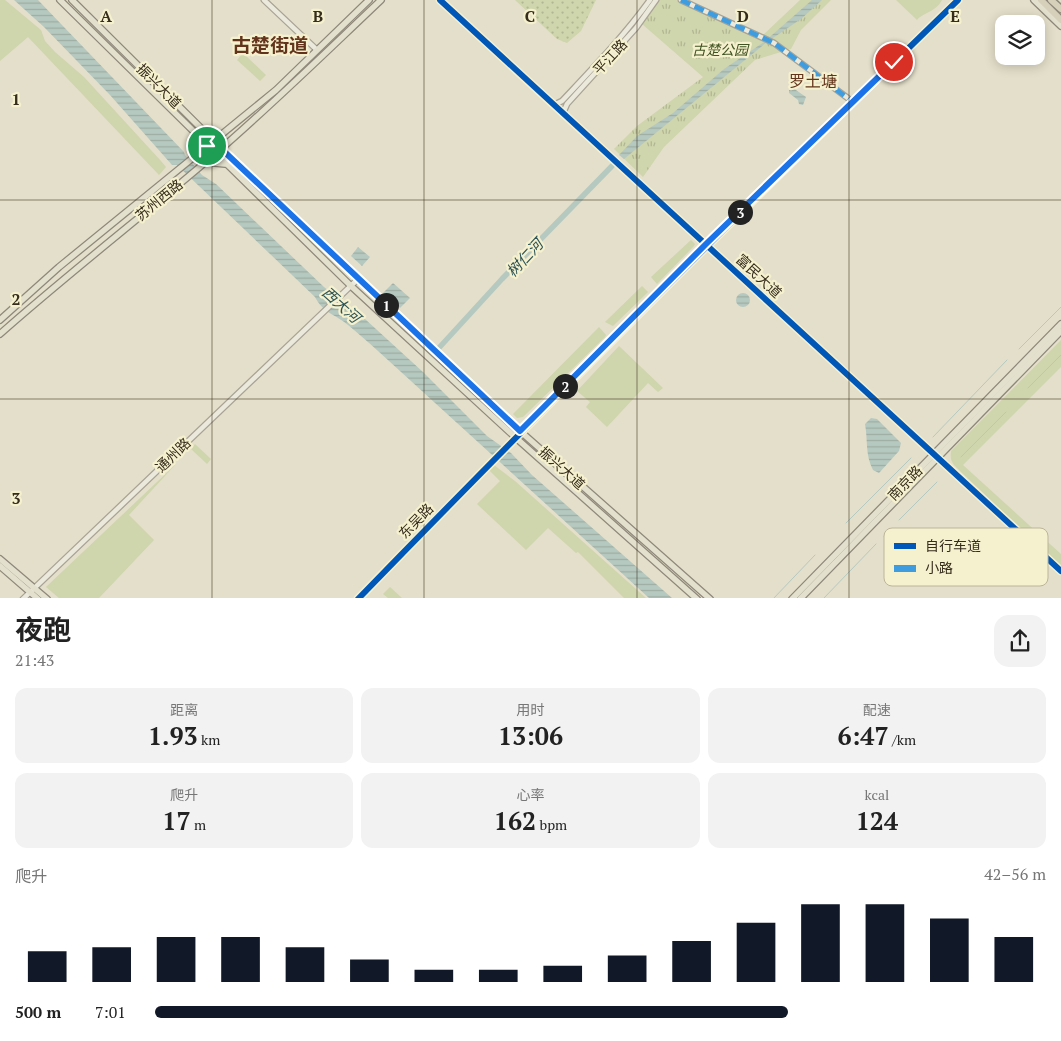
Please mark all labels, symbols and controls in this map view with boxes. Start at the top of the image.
text: A [100,5,112,27]
text: B [313,5,323,27]
text: C [525,5,535,27]
text: D [737,5,749,27]
text: E [950,5,960,27]
map controls [995,15,1045,65]
button: layers [995,15,1045,65]
district label: 古楚街道 [232,32,308,57]
street label: 平江路 [588,35,631,78]
park label: 古楚公园 [692,40,750,59]
pin [873,41,915,83]
icon: check [880,48,908,76]
street label: 振兴大道 [133,59,186,112]
district label: 罗土塘 [789,70,837,92]
text: 1 [11,88,21,110]
pin [186,125,228,167]
icon: arrive [193,132,221,160]
street label: 苏州西路 [131,175,186,225]
pin: 3 [728,200,752,224]
text: 3 [737,203,744,222]
water label: 树仁河 [502,232,549,281]
street label: 富民大道 [732,250,786,302]
water label: 西大河 [318,282,367,329]
text: 2 [11,288,21,310]
pin: 1 [374,292,398,318]
text: 1 [383,296,390,315]
pin: 2 [552,374,578,398]
text: 2 [562,377,569,396]
street label: 通州路 [151,433,194,476]
street label: 振兴大道 [535,442,589,493]
street label: 南京路 [883,461,926,504]
text: 3 [11,487,21,509]
street label: 东吴路 [394,499,437,542]
legend [884,528,1048,586]
text: 自行车道 [925,536,981,555]
text: 小路 [925,558,953,577]
text: 夜跑 [15,611,71,648]
button: share [994,615,1046,667]
text: 21:43 [15,649,54,671]
text: 距离 [170,700,198,719]
text: 用时 [516,700,544,719]
text: 配速 [863,700,891,719]
text: 1.93 [148,719,198,752]
text: 13:06 [498,719,563,752]
text: 6:47 [838,719,889,752]
text: km [198,730,220,749]
text: /km [889,730,916,749]
text: 爬升 [170,785,198,804]
text: 心率 [516,785,544,804]
text: kcal [864,785,889,804]
text: 17 [162,804,191,837]
text: 162 [494,804,536,837]
text: 124 [856,804,898,837]
text: m [191,815,206,834]
text: bpm [536,815,567,834]
text: 42–56 m [984,863,1046,885]
text: 爬升 [15,865,47,887]
text: 500 m [15,1001,61,1023]
text: 7:01 [95,1001,126,1023]

